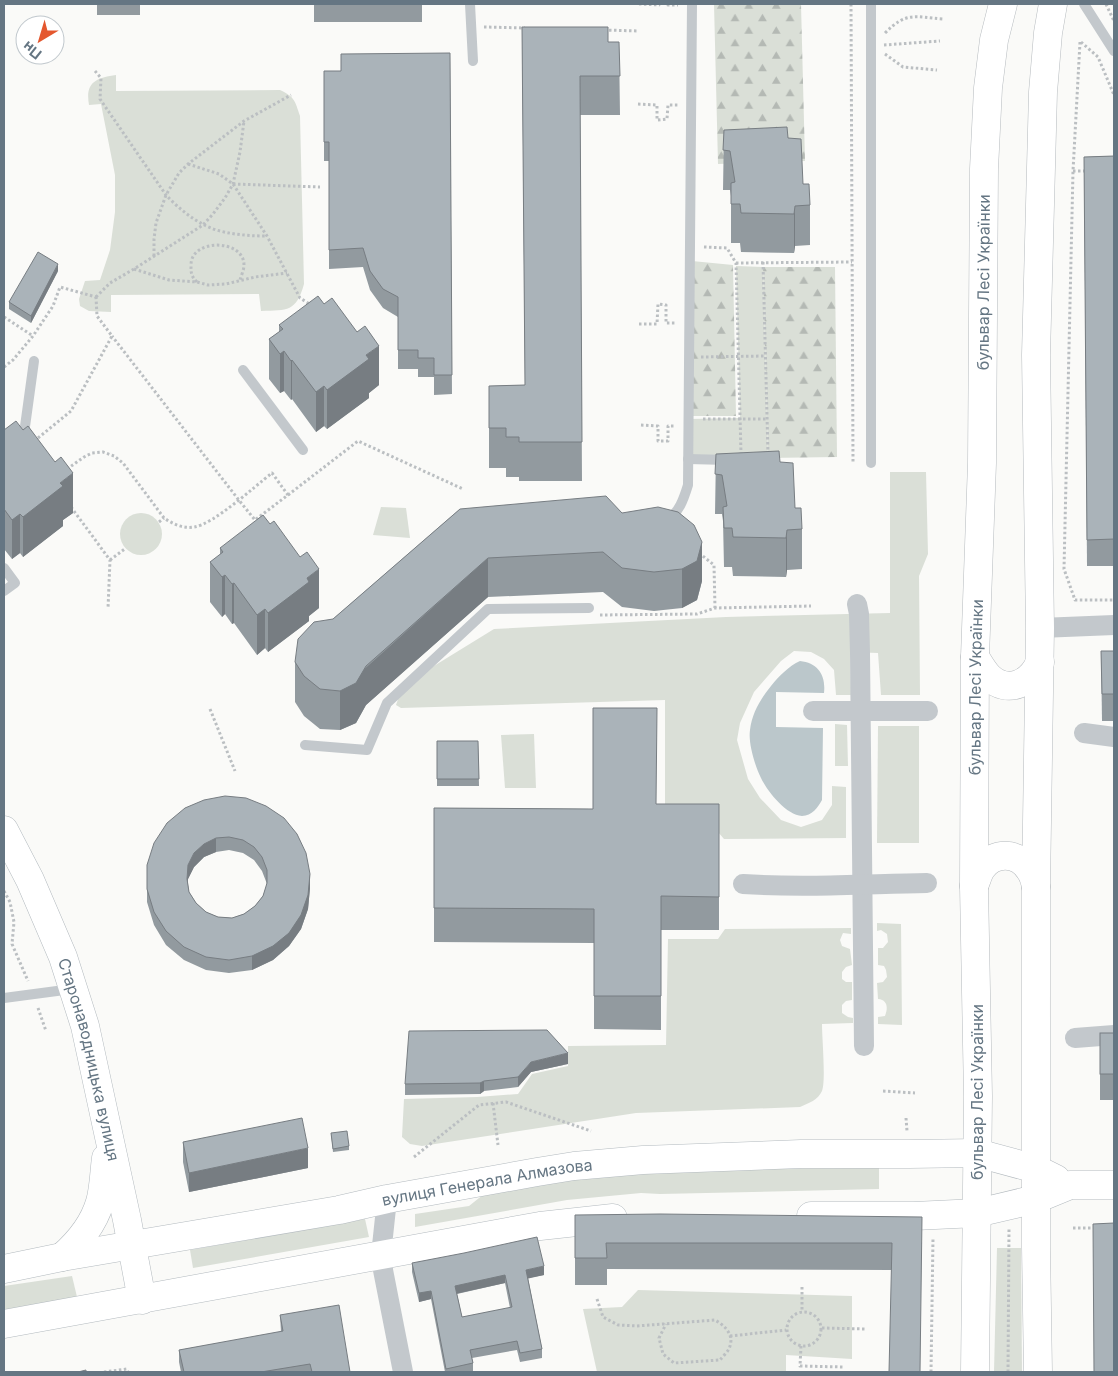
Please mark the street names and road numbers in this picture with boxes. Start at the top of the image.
street label: бульвар Лесі Українки [973,194,994,370]
street label: бульвар Лесі Українки [964,599,987,775]
street label: Старонаводницька вулиця [54,955,124,1163]
street label: бульвар Лесі Українки [967,1004,987,1180]
street label: вулиця Генерала Алмазова [380,1154,593,1210]

